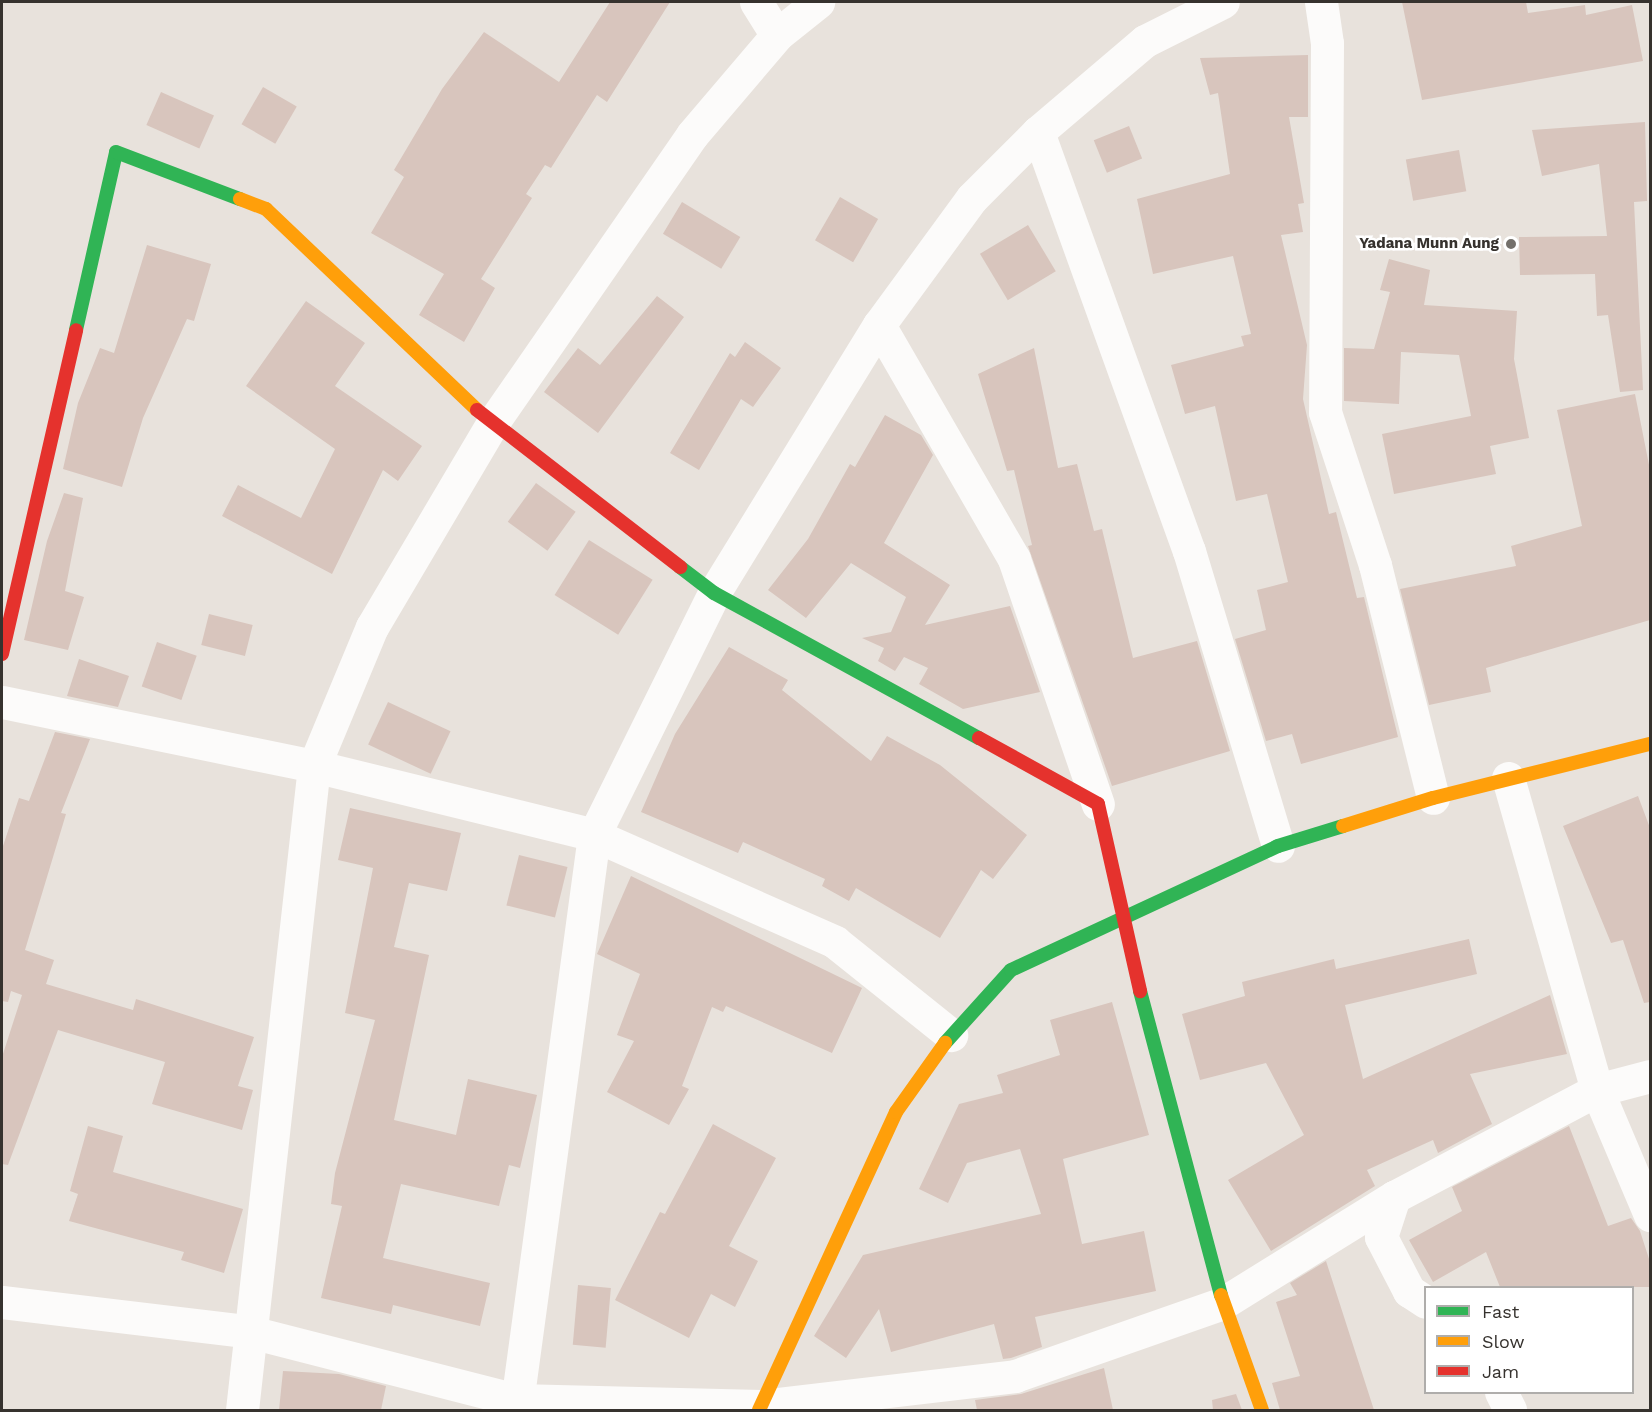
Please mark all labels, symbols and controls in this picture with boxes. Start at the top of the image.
place label: Yadana Munn Aung [1359,235,1499,253]
marker: Yadana Munn Aung [1504,237,1518,251]
legend [1424,1286,1634,1394]
text: Fast [1482,1301,1519,1322]
text: Slow [1482,1331,1525,1352]
text: Jam [1482,1361,1519,1382]

